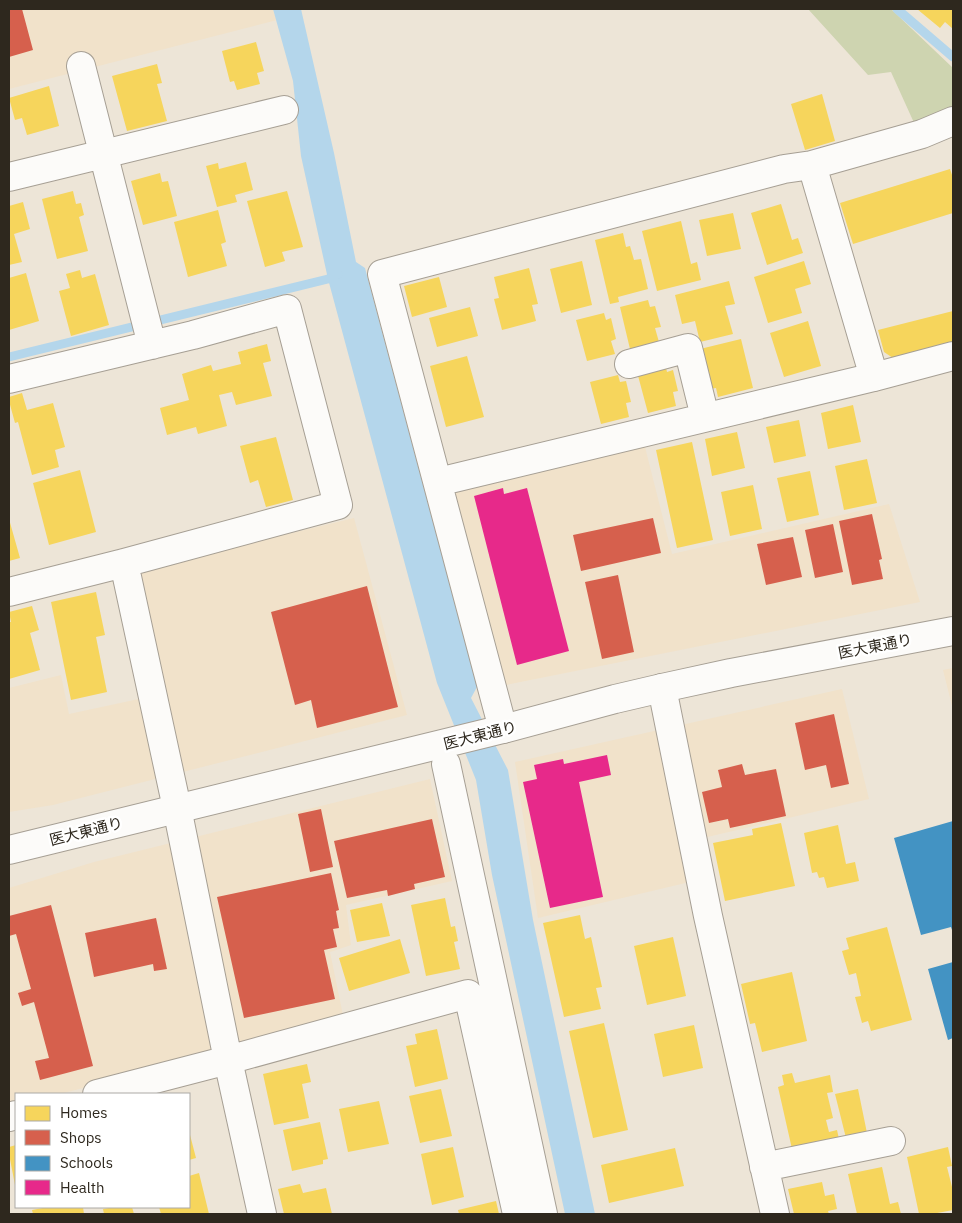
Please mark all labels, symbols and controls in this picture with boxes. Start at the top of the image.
street label: 医大東通り [836,630,914,662]
street label: 医大東通り [441,717,519,753]
street label: 医大東通り [47,813,125,849]
legend [15,1093,190,1208]
text: Homes [60,1103,108,1122]
text: Shops [60,1128,102,1147]
text: Schools [60,1153,113,1172]
text: Health [60,1178,105,1197]

